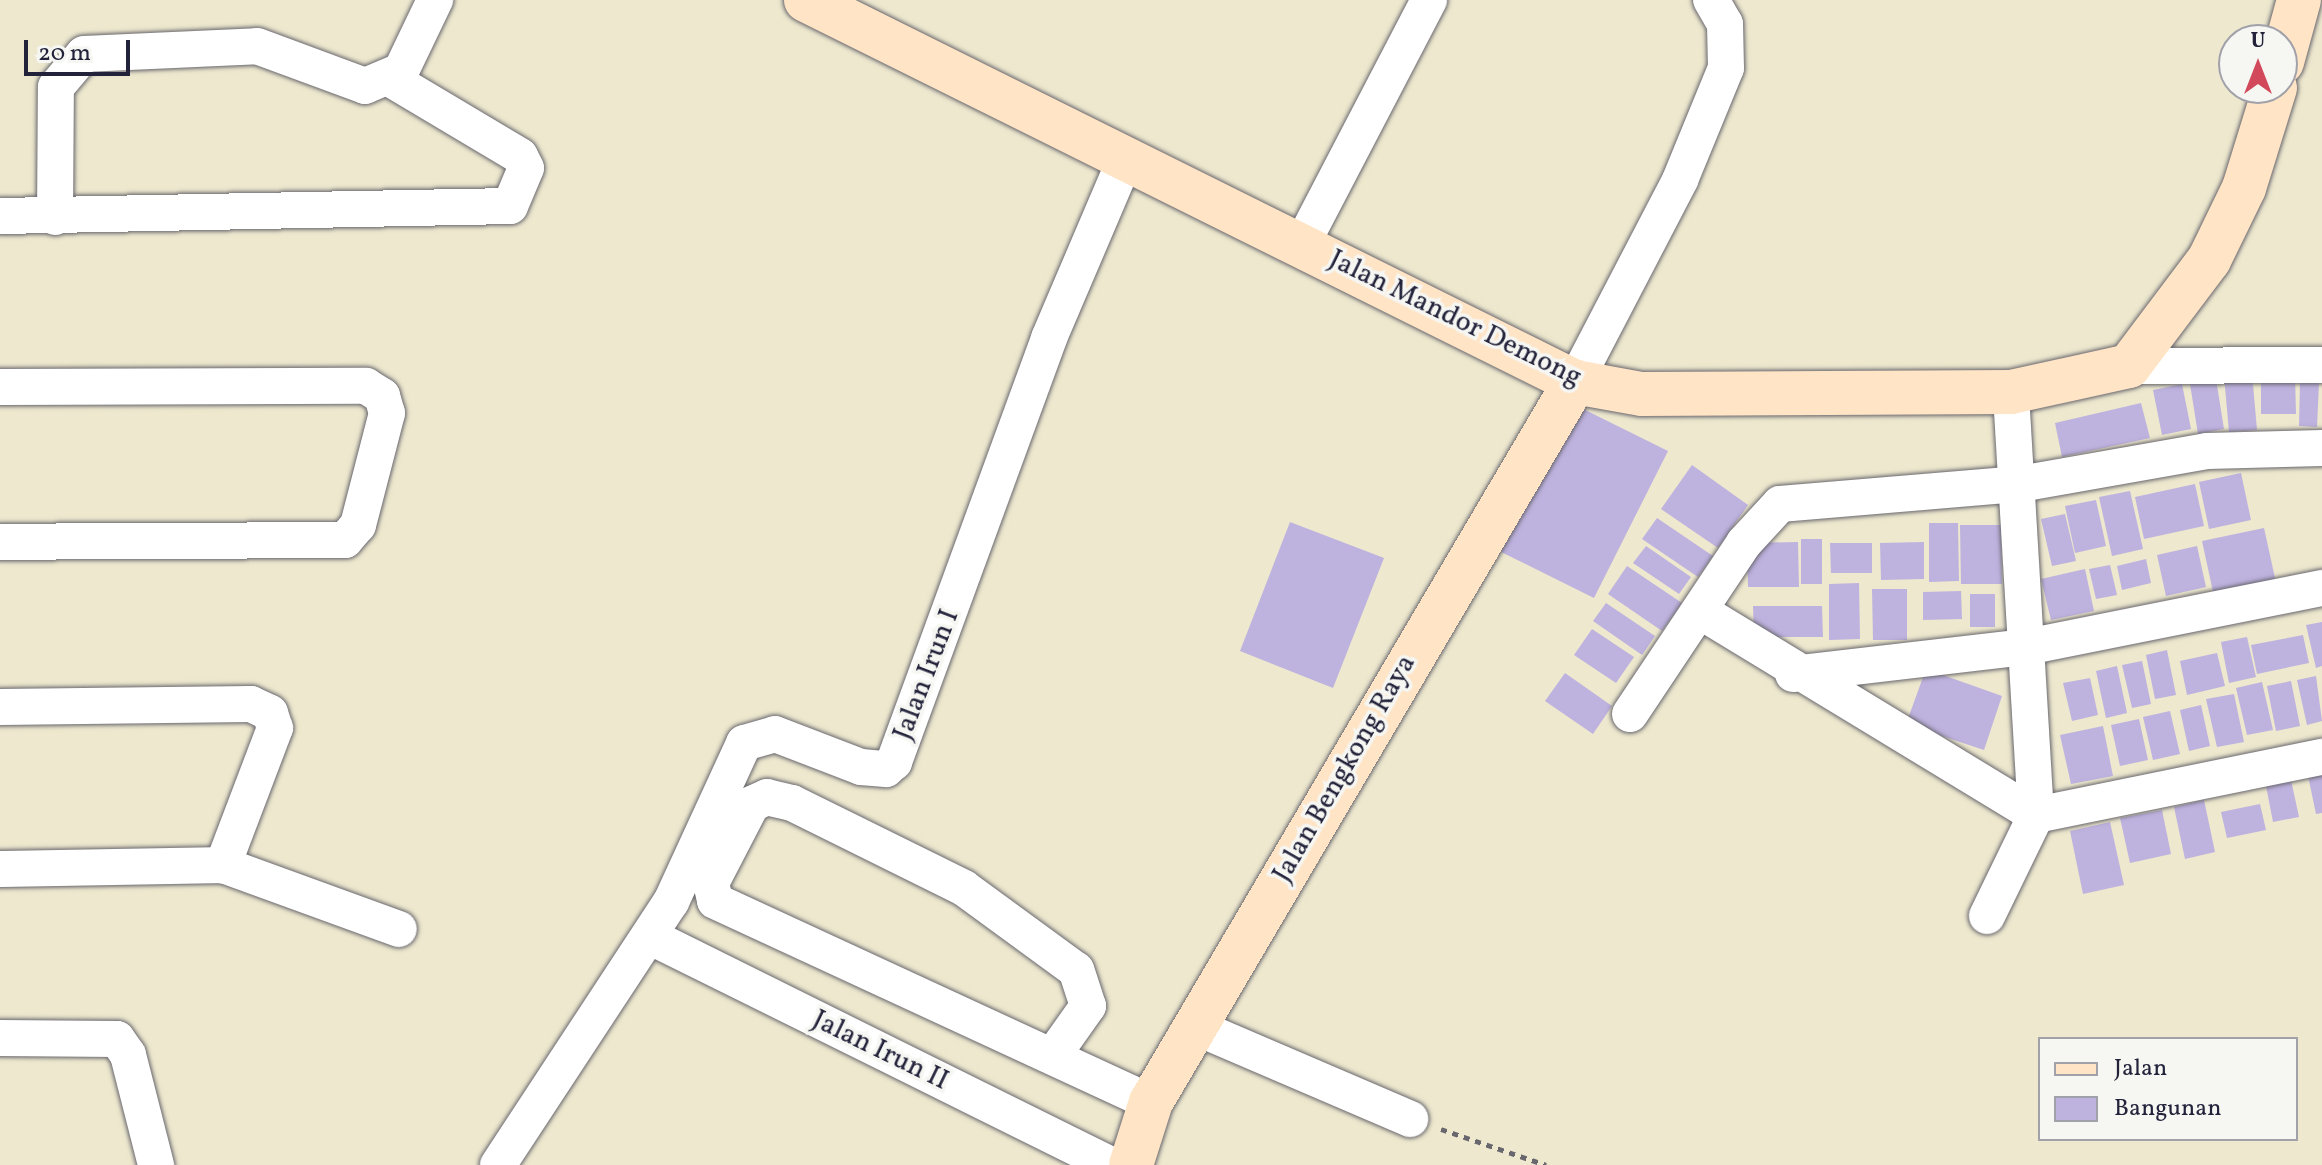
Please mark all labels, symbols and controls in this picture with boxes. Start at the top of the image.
scale bar [28,24,134,74]
north arrow [2218,24,2298,104]
text: U [2250,26,2266,57]
text: 20 m [38,37,91,71]
street label: Jalan Mandor Demong [1323,243,1587,395]
street label: Jalan Irun I [887,605,967,745]
street label: Jalan Bengkong Raya [1266,649,1424,889]
street label: Jalan Irun II [806,1004,954,1098]
legend [2038,1037,2298,1141]
text: Jalan [2114,1052,2167,1086]
text: Bangunan [2114,1092,2222,1126]

